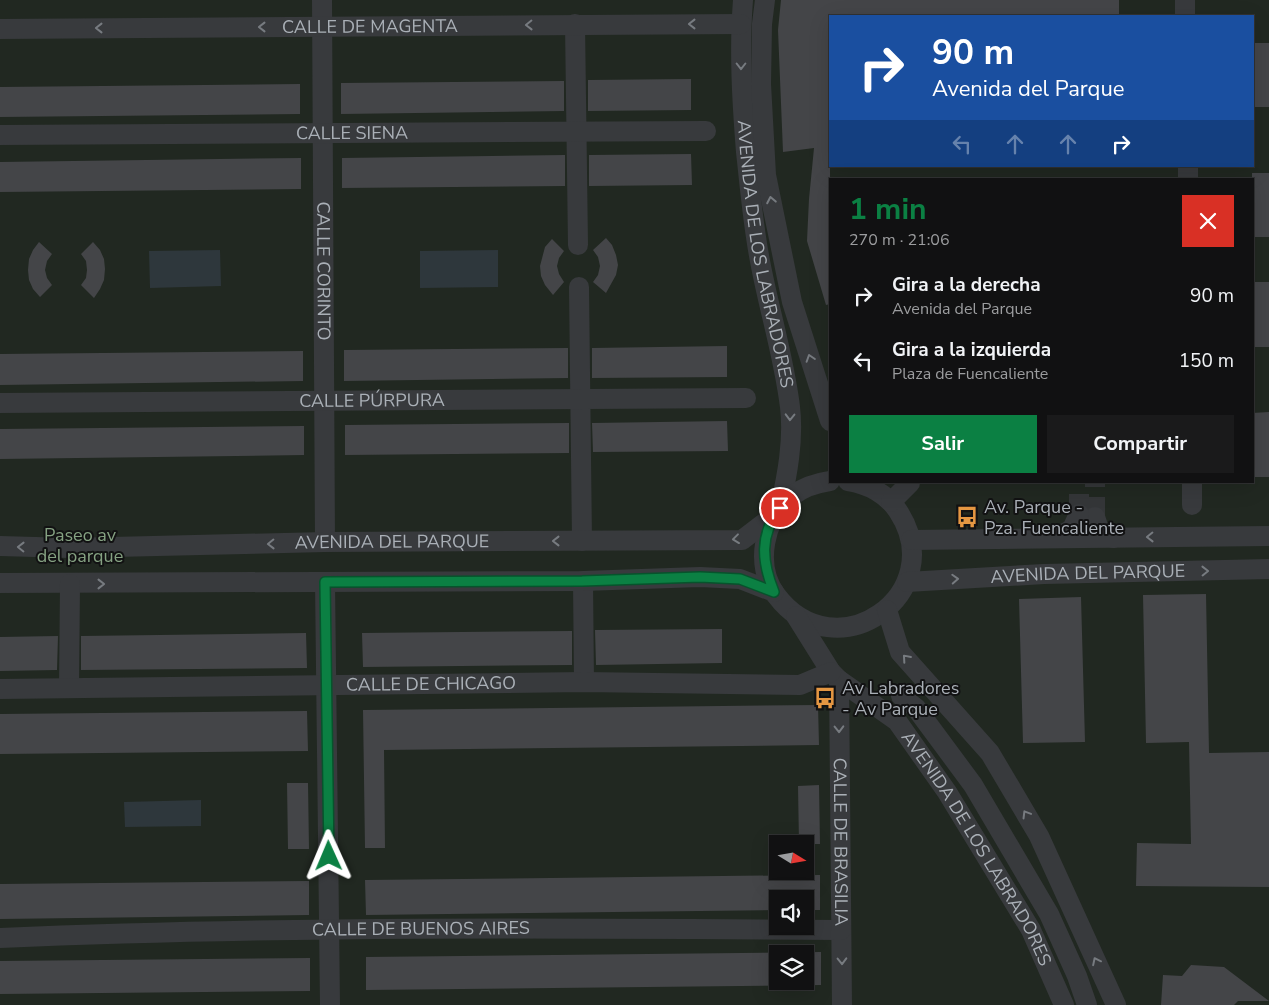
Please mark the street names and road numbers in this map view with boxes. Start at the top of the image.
street label: CALLE DE MAGENTA [282,14,458,39]
street label: AVENIDA DE LOS LABRADORES [732,119,799,390]
street label: CALLE SIENA [296,121,408,145]
street label: CALLE CORINTO [311,201,336,341]
street label: CALLE PÚRPURA [299,388,445,413]
street label: AVENIDA DEL PARQUE [294,529,489,555]
street label: AVENIDA DEL PARQUE [990,559,1185,589]
street label: CALLE DE CHICAGO [346,671,516,697]
street label: AVENIDA DE LOS LABRADORES [896,726,1057,970]
street label: CALLE DE BRASILIA [828,758,853,926]
street label: CALLE DE BUENOS AIRES [312,916,530,942]

